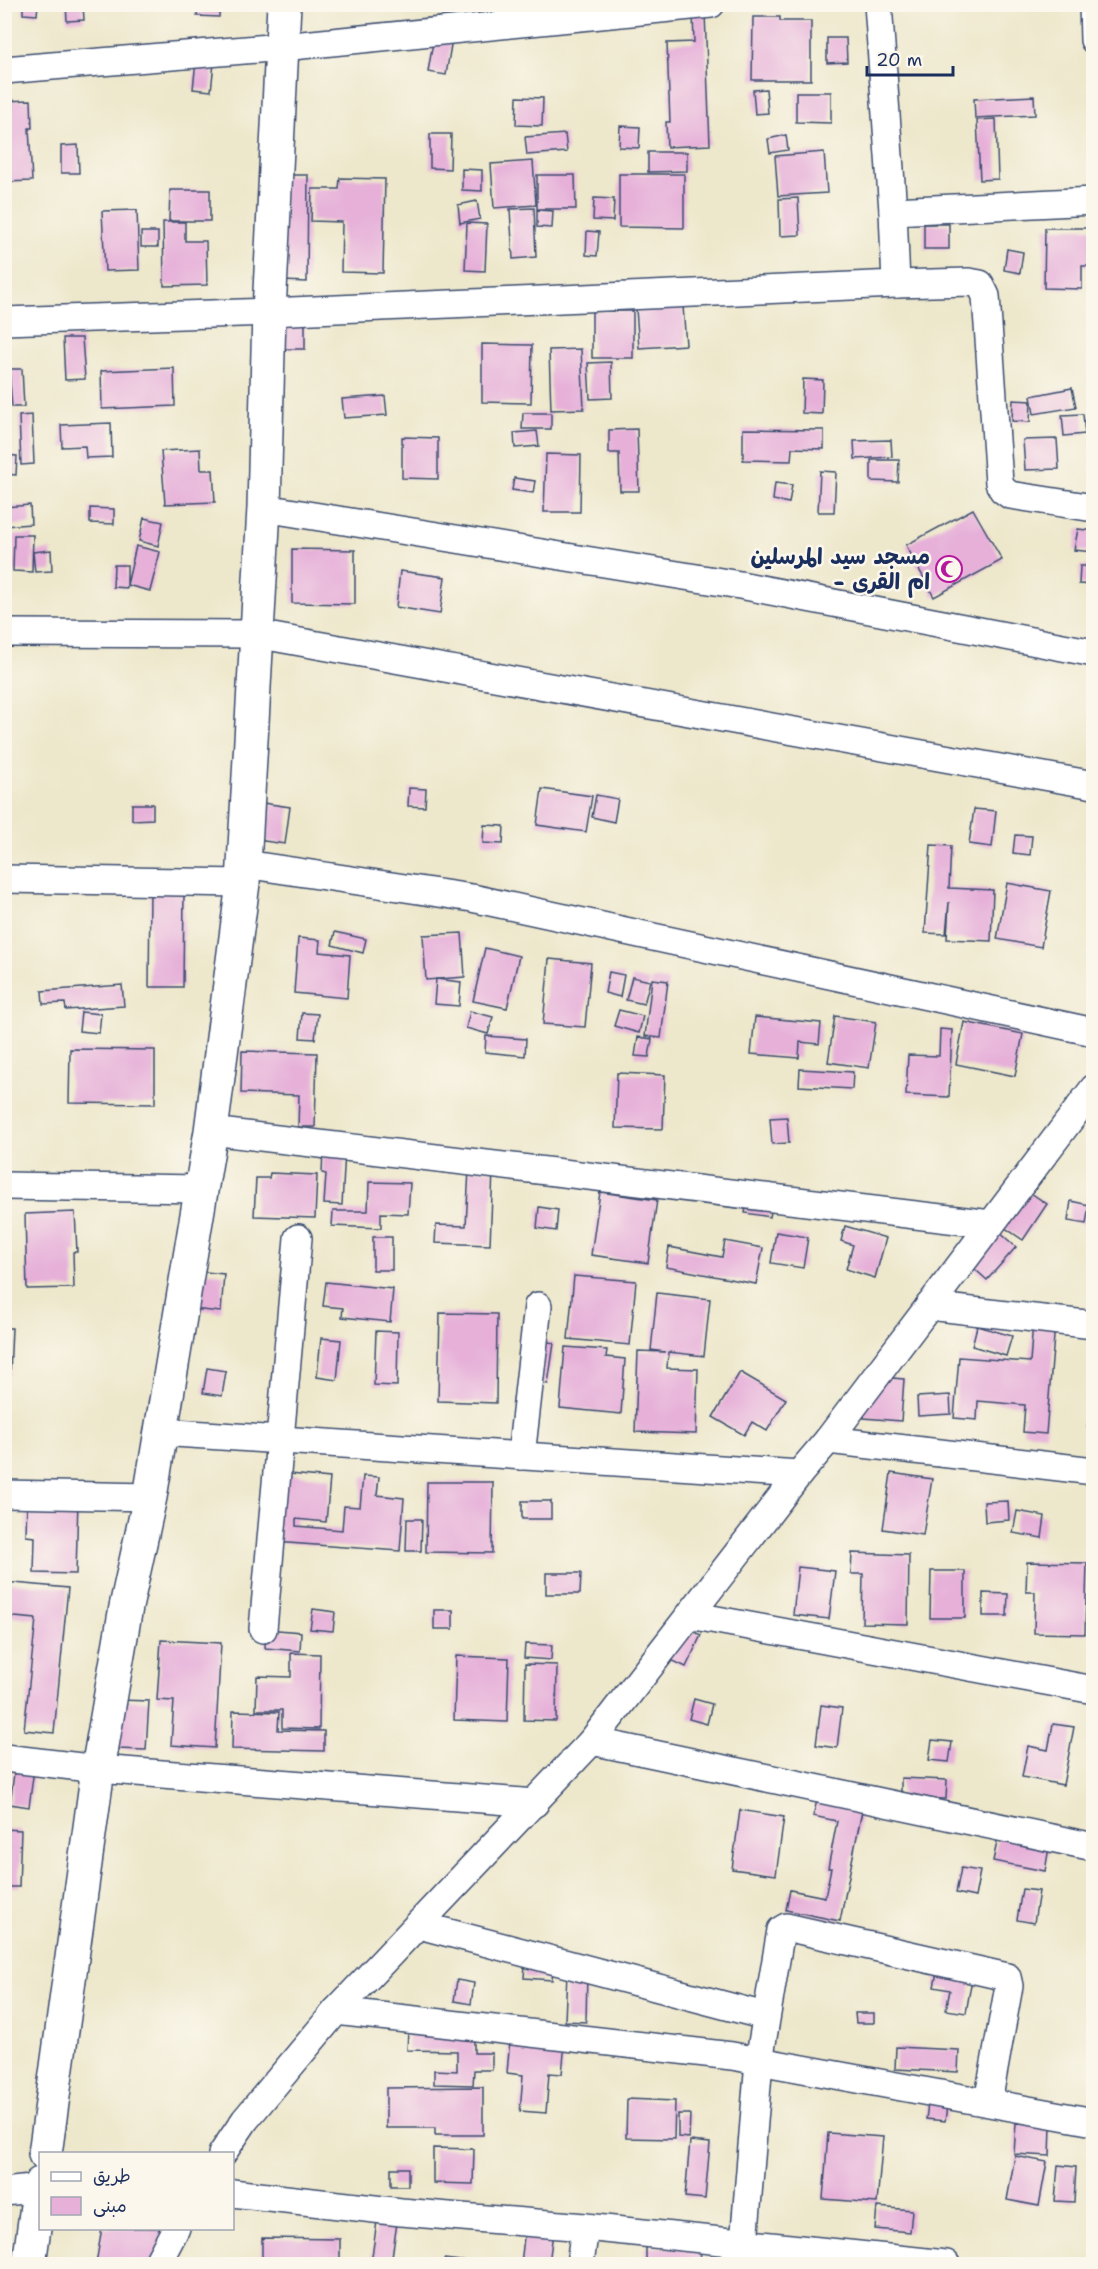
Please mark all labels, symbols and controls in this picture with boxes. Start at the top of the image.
scale bar [867,39,952,77]
text: 20 m [876,48,922,72]
place label: مسجد سيد المرسلين - ام القرى [750,542,930,598]
mosque icon: مسجد سيد المرسلين - ام القرى [934,554,964,584]
legend [39,2152,234,2230]
text: طريق [93,2164,131,2188]
text: مبنى [93,2194,127,2218]

